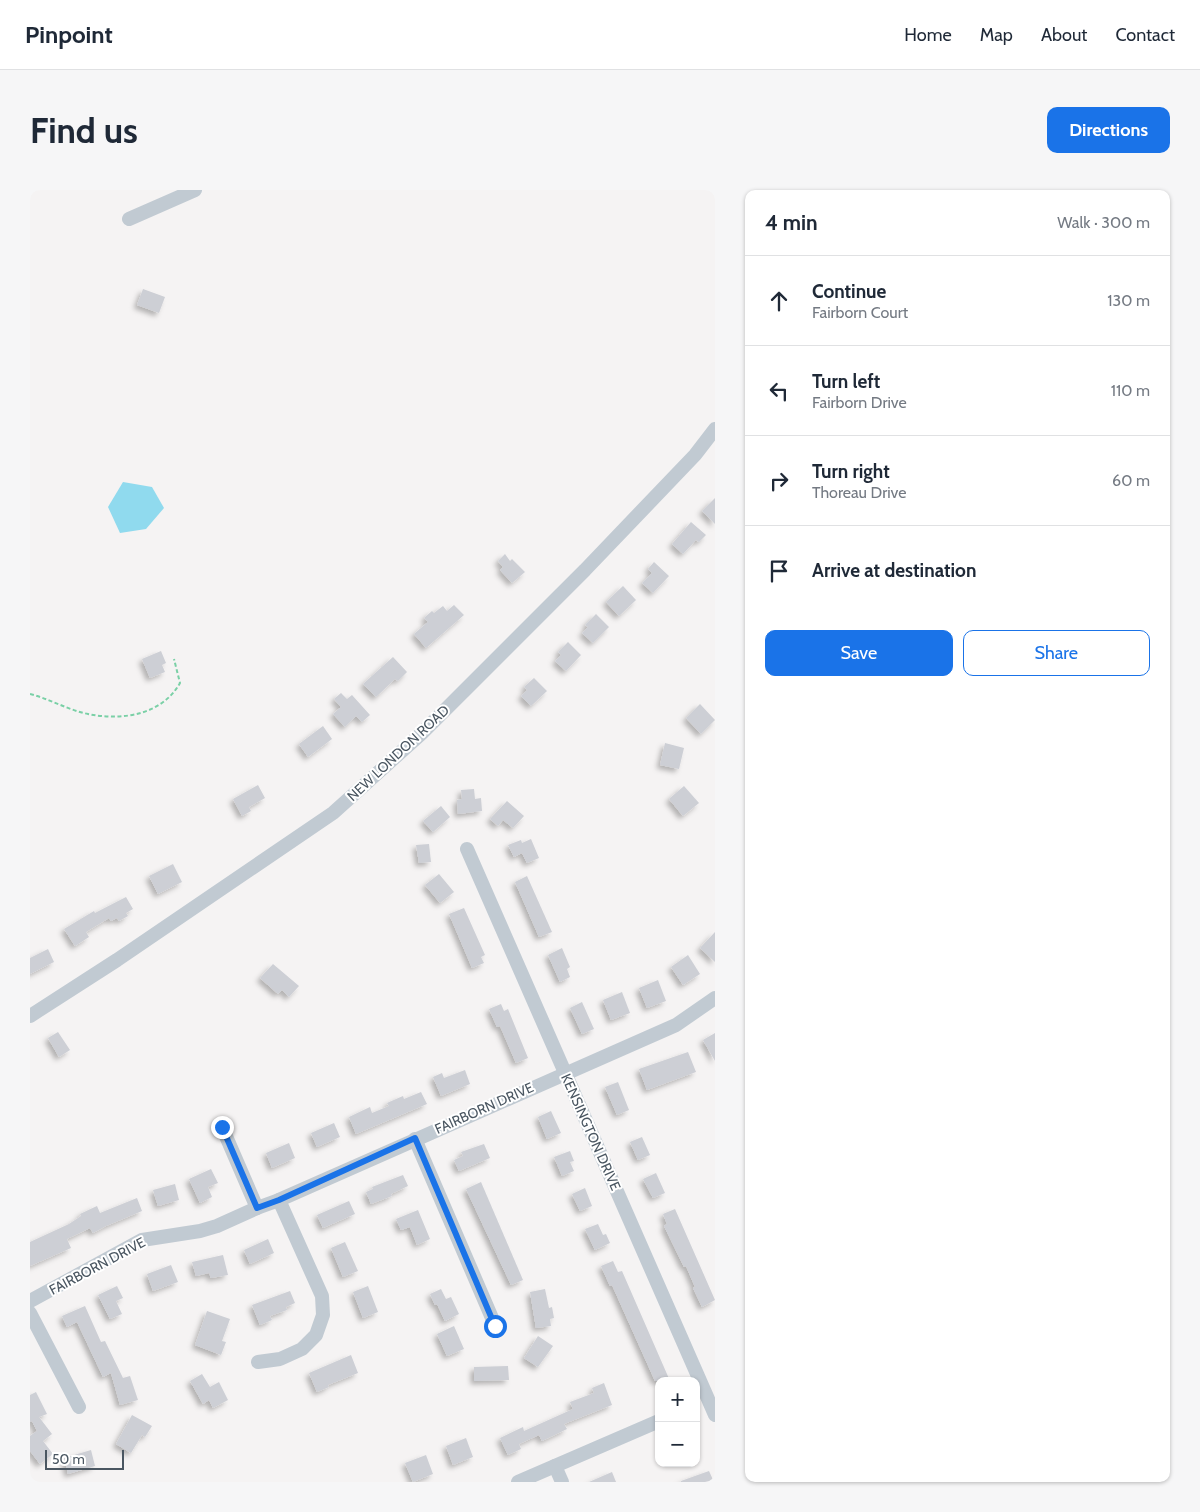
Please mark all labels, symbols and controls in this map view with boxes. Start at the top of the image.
text: Pinpoint [25,20,113,49]
text: Home [904,24,952,46]
text: Map [980,24,1013,46]
text: About [1041,24,1087,46]
text: Contact [1115,24,1175,46]
button: Directions [1047,107,1170,153]
text: Find us [30,109,138,152]
text: 4 min [765,210,818,235]
text: Walk · 300 m [1057,213,1150,232]
text: Continue [812,280,886,303]
icon: ahead [765,287,793,315]
text: 130 m [1107,291,1150,310]
text: Fairborn Court [812,303,908,322]
text: Turn left [812,370,880,393]
icon: left [765,377,793,405]
text: 110 m [1111,381,1150,400]
text: Fairborn Drive [812,393,907,412]
text: Turn right [812,460,890,483]
icon: right [765,467,793,495]
text: 60 m [1112,471,1150,490]
text: Thoreau Drive [812,483,907,502]
icon: arrive [765,557,793,585]
text: Arrive at destination [812,559,976,582]
button: Save [765,630,953,676]
button: Share [963,630,1150,676]
street label: NEW LONDON ROAD [343,701,453,805]
street label: KENSINGTON DRIVE [557,1071,625,1193]
street label: FAIRBORN DRIVE [432,1078,536,1138]
route end [211,1116,234,1139]
street label: FAIRBORN DRIVE [46,1233,148,1299]
route start [484,1315,507,1338]
map controls [655,1377,700,1467]
button: + [655,1377,700,1422]
button: − [655,1422,700,1467]
scale bar [45,1447,124,1470]
text: 50 m [52,1450,85,1468]

